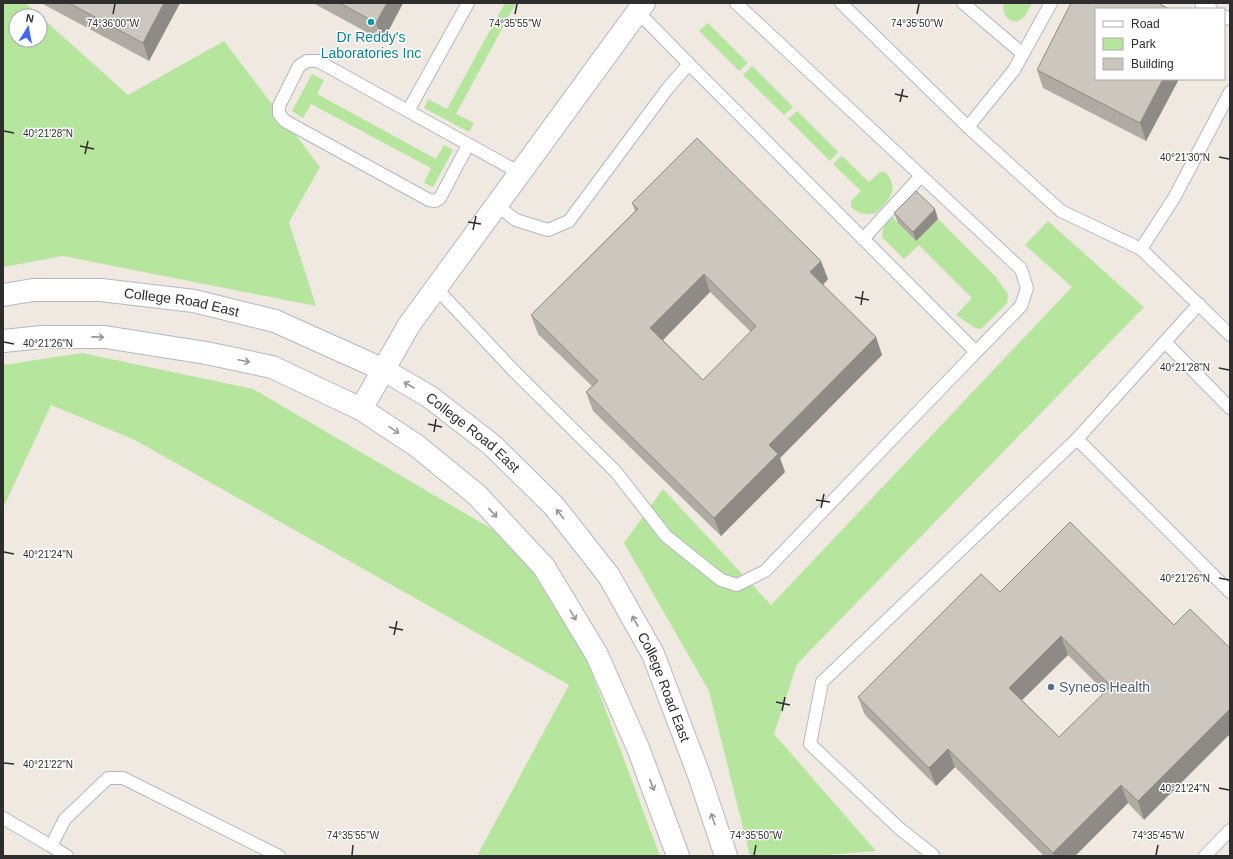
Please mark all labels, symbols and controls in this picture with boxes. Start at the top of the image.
north arrow [8,8,48,48]
legend [1095,8,1225,80]
text: N [25,12,35,25]
marker: Dr Reddy's Laboratories Inc [366,17,376,27]
text: Road [1131,17,1160,31]
text: 74°36'00"W [87,18,140,29]
text: 74°35'55"W [489,18,542,29]
text: 74°35'50"W [891,18,944,29]
place label: Dr Reddy's Laboratories Inc [321,29,421,61]
text: Park [1131,37,1157,51]
text: Building [1131,57,1174,71]
text: 40°21'28"N [23,128,73,139]
text: 40°21'30"N [1160,152,1210,163]
street label: College Road East [123,285,241,320]
one-way arrow [91,333,104,341]
text: 40°21'26"N [23,338,73,349]
one-way arrow [237,357,250,365]
text: 40°21'28"N [1160,362,1210,373]
one-way arrow [403,380,415,388]
street label: College Road East [423,389,523,476]
one-way arrow [388,426,399,434]
one-way arrow [489,508,498,518]
one-way arrow [556,509,565,520]
text: 40°21'24"N [23,549,73,560]
text: 40°21'26"N [1160,573,1210,584]
one-way arrow [569,609,577,620]
one-way arrow [630,615,638,627]
street label: College Road East [634,629,694,744]
place label: Syneos Health [1059,679,1150,695]
marker: Syneos Health [1046,682,1056,692]
text: 40°21'22"N [23,759,73,770]
one-way arrow [648,778,656,790]
text: 40°21'24"N [1160,783,1210,794]
one-way arrow [709,813,717,825]
text: 74°35'55"W [327,830,380,841]
text: 74°35'50"W [730,830,783,841]
text: 74°35'45"W [1132,830,1185,841]

